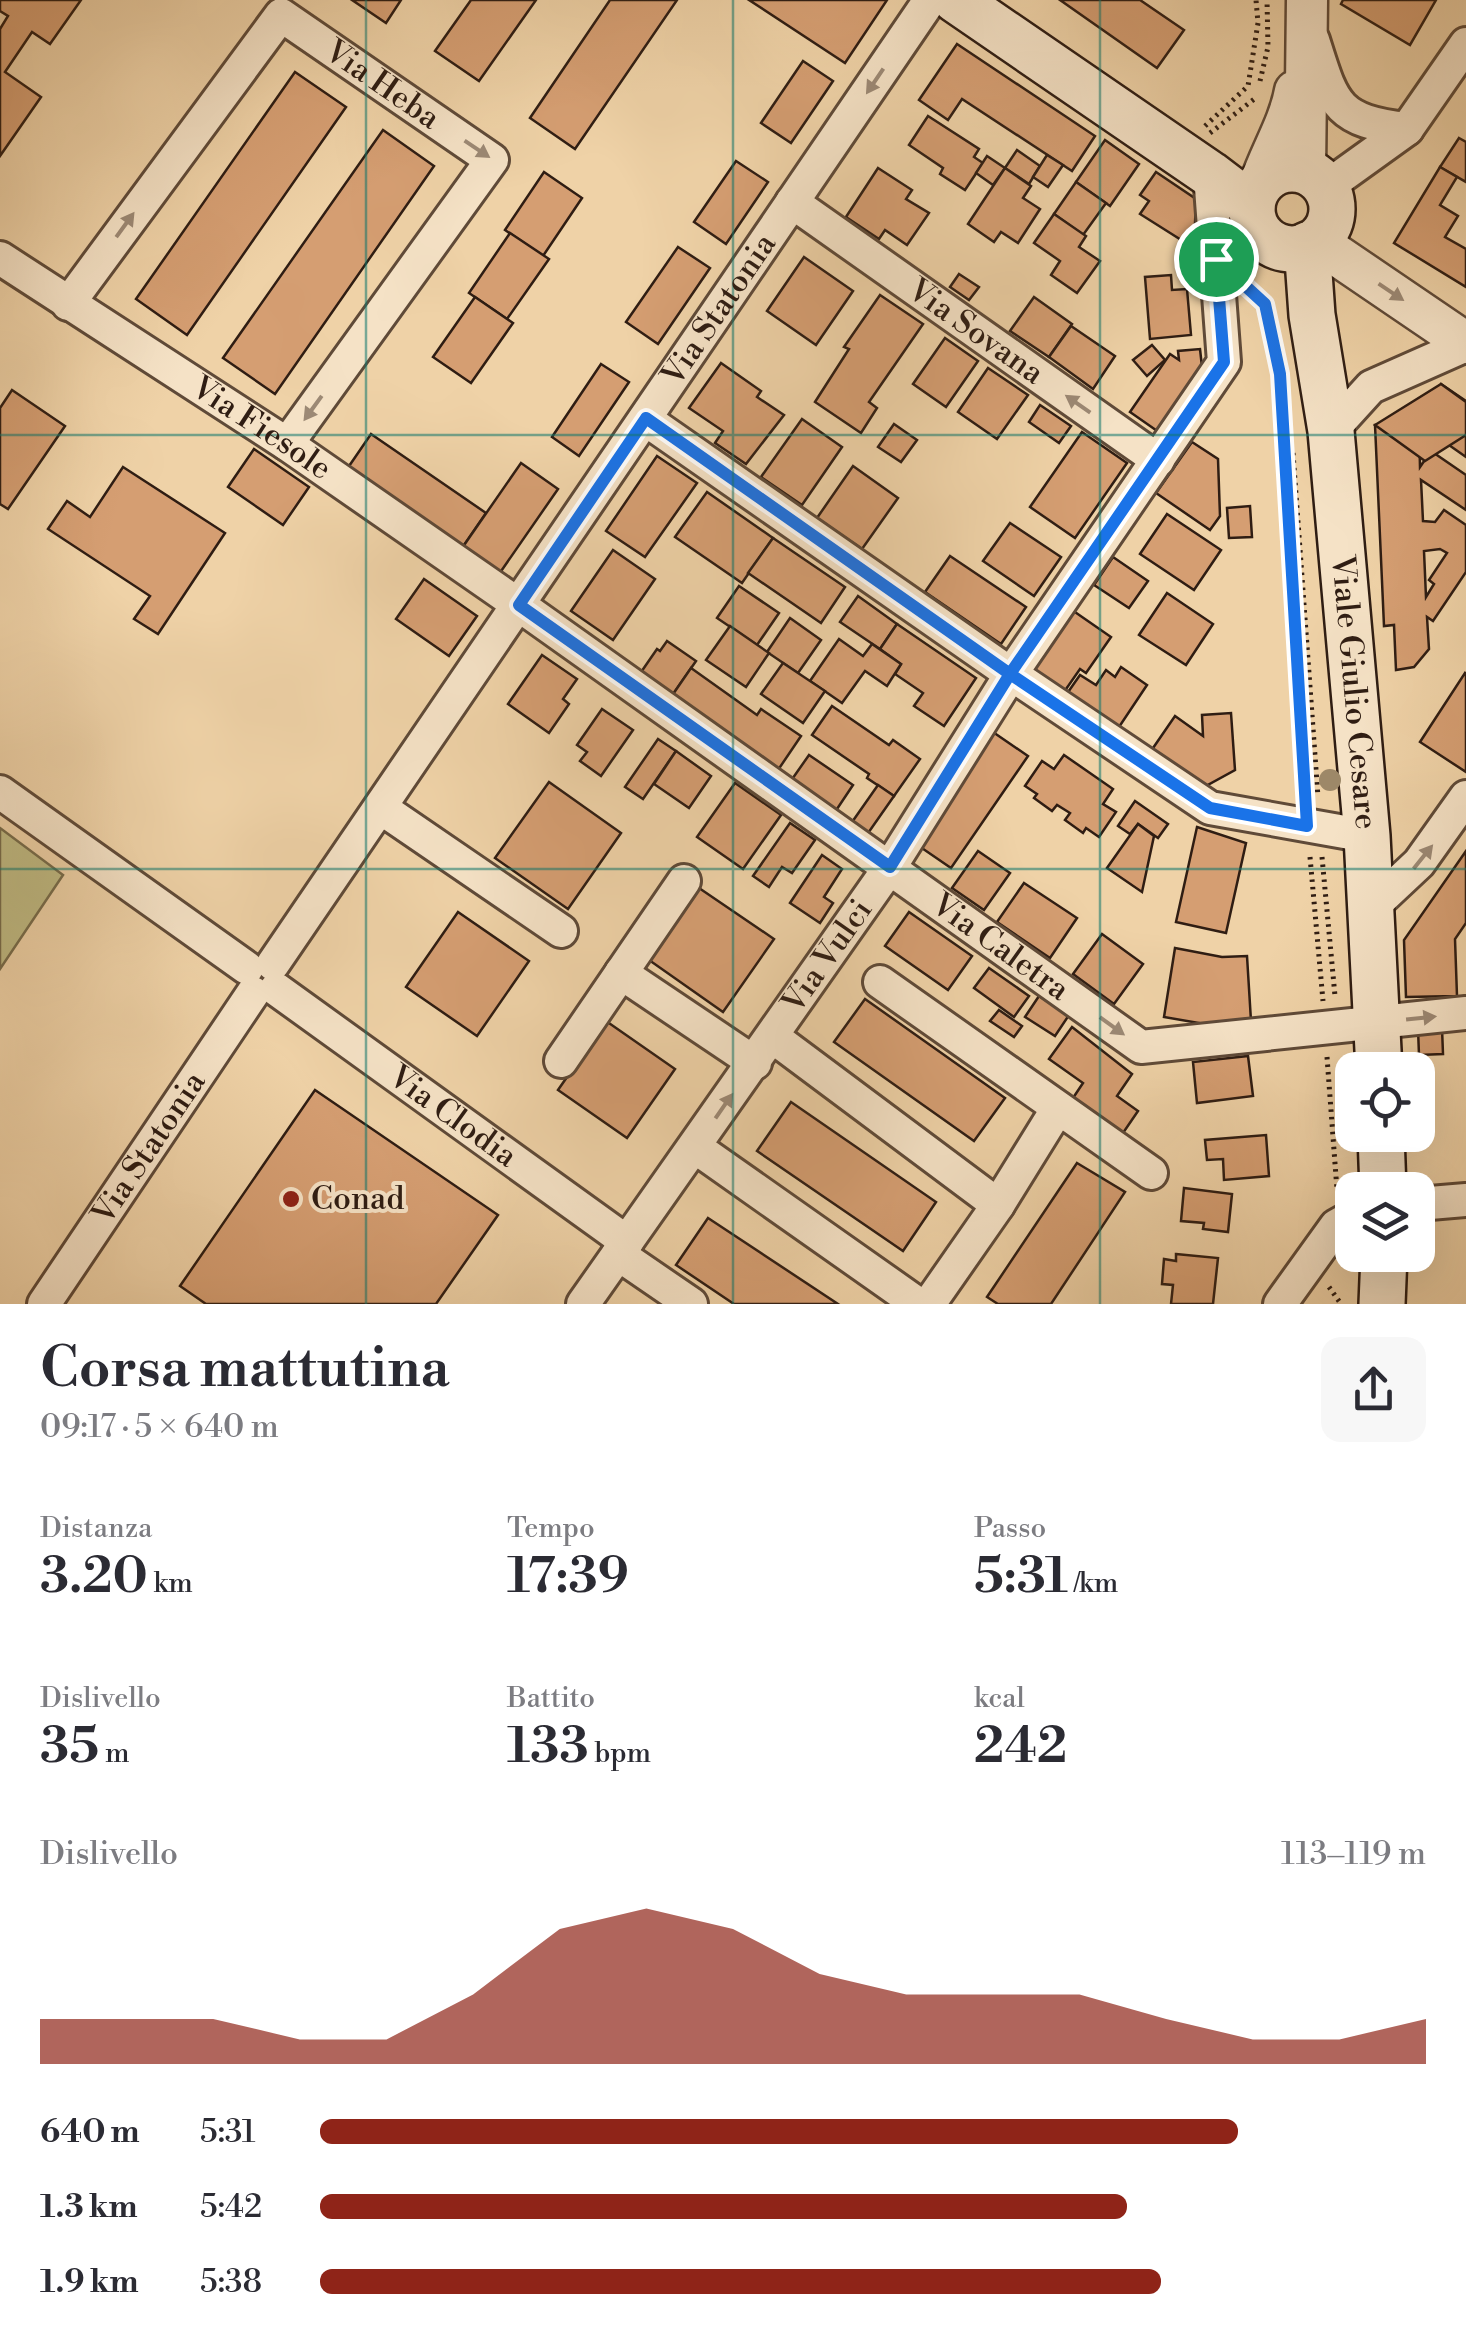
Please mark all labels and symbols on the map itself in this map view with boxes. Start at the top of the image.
street label: Via Heba [316,31,448,139]
one-way arrow [866,67,885,94]
one-way arrow [464,139,491,158]
one-way arrow [115,212,135,239]
pin [1174,217,1259,302]
street label: Via Statonia [652,225,785,394]
street label: Via Sovana [899,269,1052,394]
one-way arrow [1377,282,1404,301]
street label: Via Fiesole [183,367,339,489]
one-way arrow [304,395,323,421]
one-way arrow [1065,395,1091,414]
street label: Viale Giulio Cesare [1322,552,1386,831]
one-way arrow [1412,844,1433,869]
street label: Via Caletra [923,884,1078,1010]
street label: Via Vulci [773,892,881,1022]
one-way arrow [1406,1010,1438,1026]
one-way arrow [1099,1016,1125,1035]
street label: Via Clodia [380,1056,526,1177]
street label: Via Statonia [83,1063,215,1233]
one-way arrow [714,1092,734,1119]
place label: Conad [311,1179,404,1219]
marker: Conad [280,1188,302,1210]

